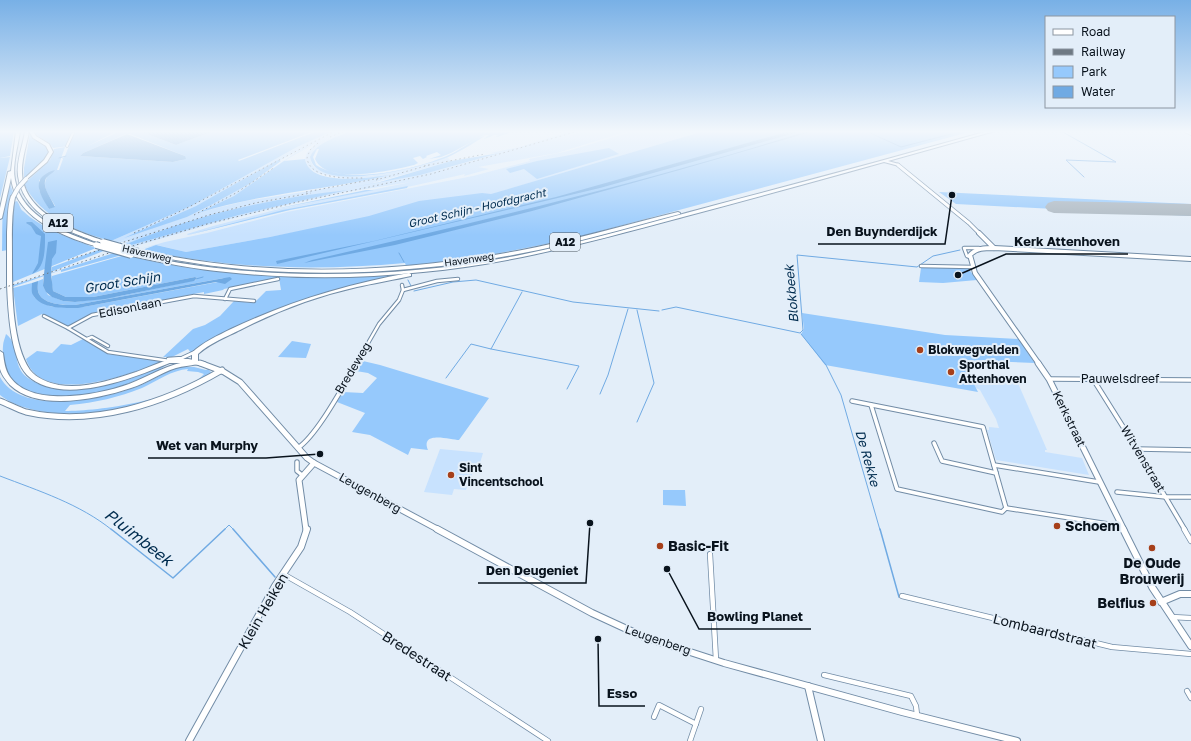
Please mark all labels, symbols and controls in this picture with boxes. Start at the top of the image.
legend [1045,16,1175,108]
text: Road [1081,24,1110,39]
text: Railway [1081,44,1126,59]
text: Park [1081,64,1107,79]
text: Water [1081,84,1115,99]
water label: Groot Schijn - Hoofdgracht [407,185,549,231]
road number: A12 [43,214,73,232]
callout: Den Buynderdijck [818,219,945,244]
text: Den Buynderdijck [826,223,938,239]
callout: Kerk Attenhoven [1006,229,1128,254]
road number: A12 [550,233,580,251]
text: Kerk Attenhoven [1014,233,1120,249]
street label: Havenweg [121,242,173,264]
street label: Havenweg [443,250,495,268]
water label: Blokbeek [780,263,802,324]
water label: Groot Schijn [83,268,162,296]
street label: Edisonlaan [97,294,163,321]
street label: Bredeweg [331,339,374,396]
place label: Blokwegvelden [928,342,1019,357]
marker: Blokwegvelden [915,345,925,355]
place label: Sporthal Attenhoven [959,357,1027,386]
marker: Sporthal Attenhoven [946,367,956,377]
street label: Pauwelsdreef [1081,371,1160,386]
street label: Kerkstraat [1049,388,1090,449]
street label: Witvenstraat [1118,423,1169,495]
water label: De Rekke [852,428,884,490]
callout: Wet van Murphy [148,433,266,458]
text: Wet van Murphy [156,437,258,453]
place label: Sint Vincentschool [459,460,543,489]
street label: Leugenberg [336,469,404,516]
marker: Sint Vincentschool [446,470,456,480]
water label: Pluimbeek [101,504,179,571]
place label: Schoem [1065,517,1120,534]
marker: Schoem [1052,521,1062,531]
place label: Basic-Fit [668,537,729,554]
marker: Basic-Fit [655,541,665,551]
marker: De Oude Brouwerij [1147,543,1157,553]
place label: De Oude Brouwerij [1120,554,1185,587]
callout: Den Deugeniet [478,558,586,583]
text: Den Deugeniet [486,562,578,578]
street label: Klein Heiken [234,570,291,652]
place label: Belfius [1097,594,1145,611]
marker: Belfius [1148,598,1158,608]
callout: Bowling Planet [699,604,811,629]
text: Bowling Planet [707,608,803,624]
street label: Lombaardstraat [991,609,1099,652]
street label: Leugenberg [623,621,693,658]
street label: Bredestraat [379,627,455,684]
callout: Esso [599,681,645,706]
text: Esso [607,685,637,701]

